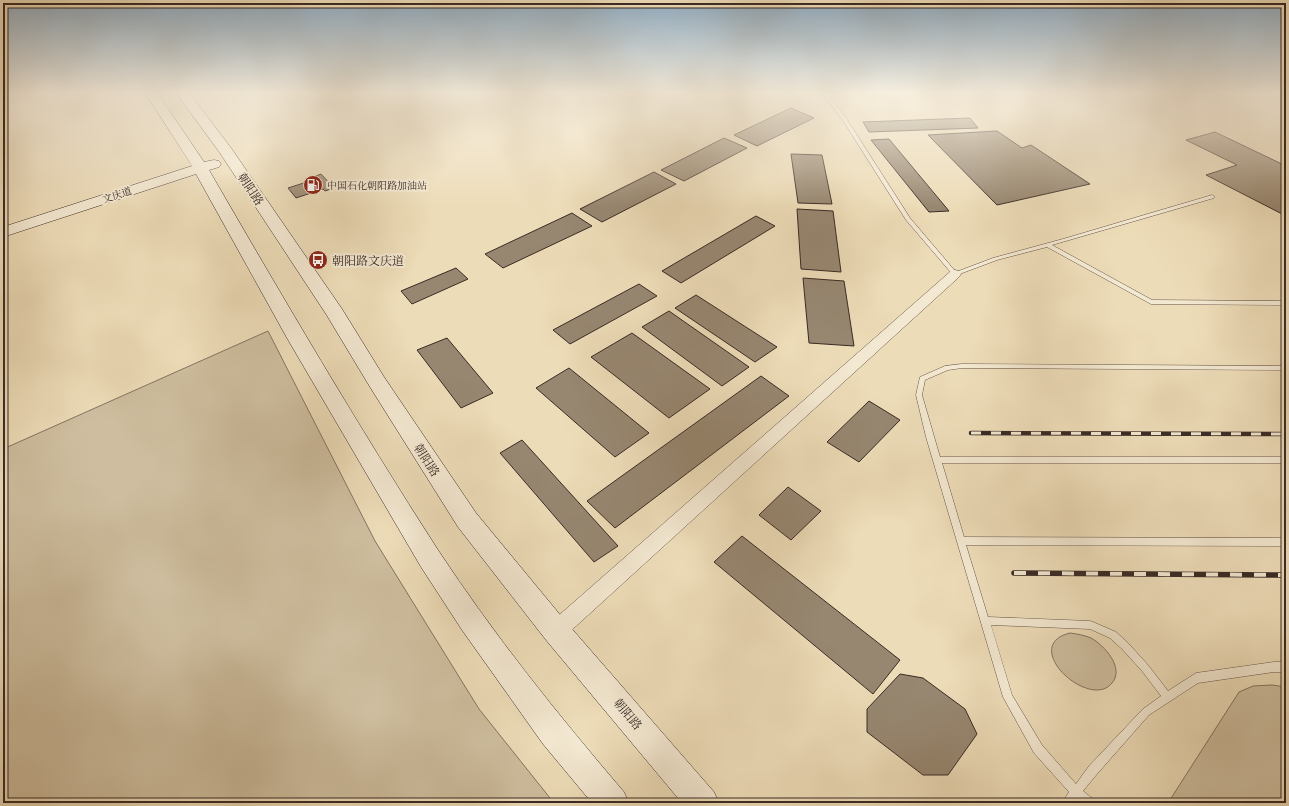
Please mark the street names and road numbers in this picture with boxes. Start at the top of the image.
street label: 朝阳路 [235,170,267,208]
street label: 文庆道 [101,184,133,206]
street label: 朝阳路 [411,441,443,479]
street label: 朝阳路 [611,695,645,733]

